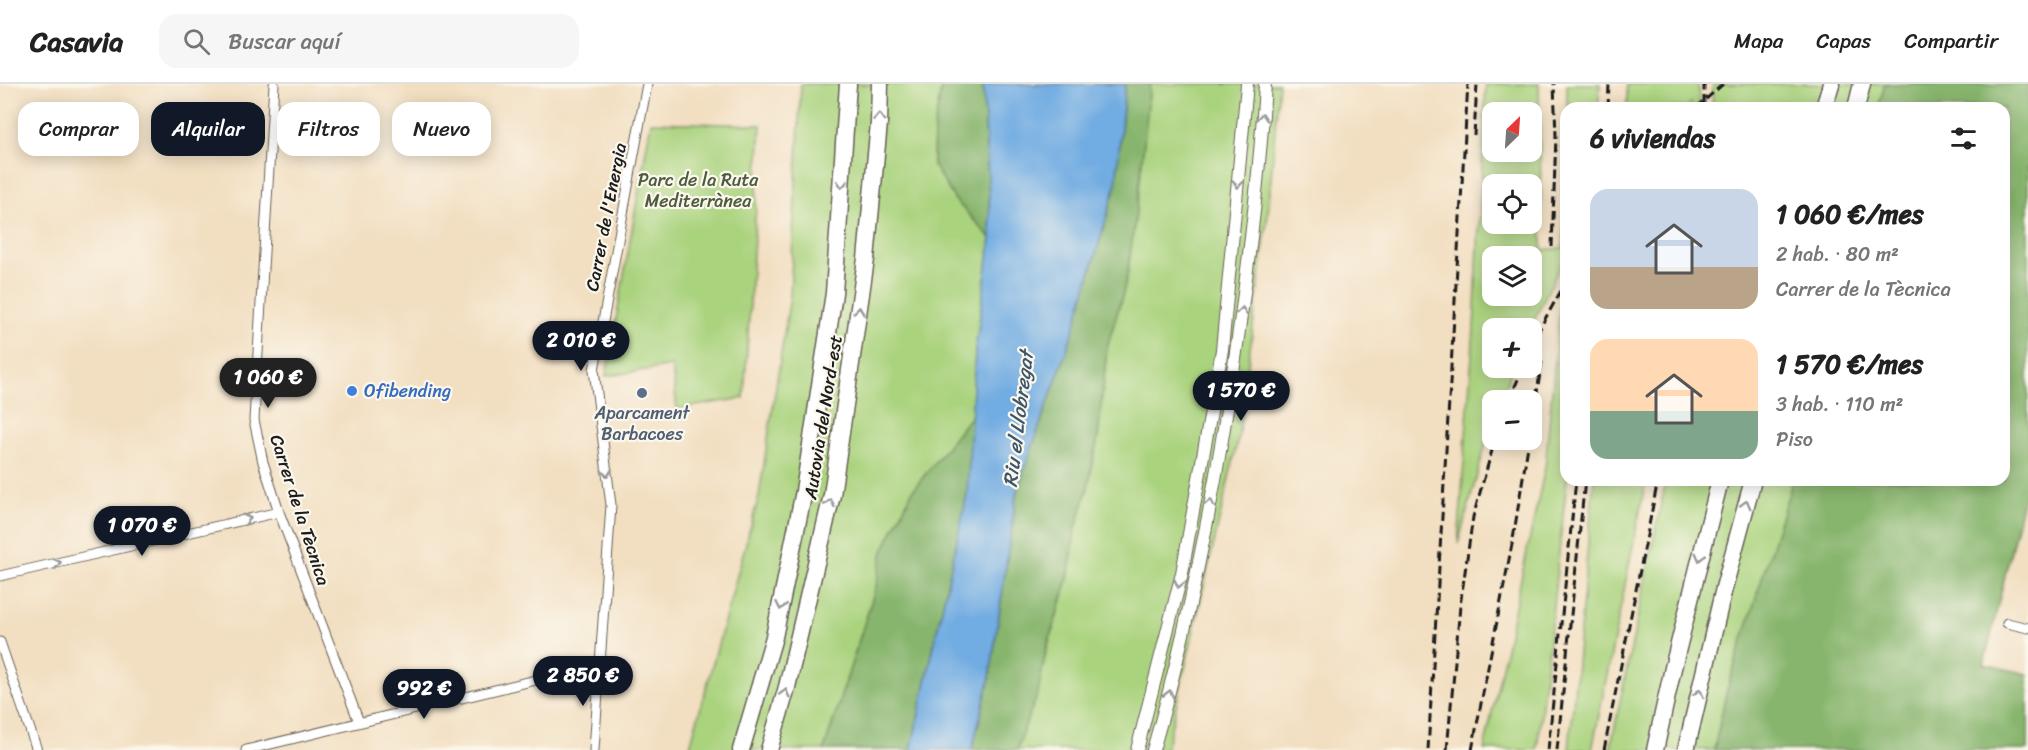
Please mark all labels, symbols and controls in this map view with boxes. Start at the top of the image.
search box [159,14,579,68]
text: Casavia [30,17,123,66]
text: Buscar aquí [228,22,340,61]
text: Mapa [1734,22,1783,60]
text: Capas [1816,22,1871,60]
text: Compartir [1904,22,1998,60]
icon: search [180,25,213,58]
chip: Comprar [18,102,139,156]
chip: Alquilar [151,102,265,156]
chip: Filtros [277,102,380,156]
chip: Nuevo [392,102,491,156]
north arrow [1482,102,1542,162]
map controls [1482,102,1542,450]
one-way arrow [872,112,885,121]
one-way arrow [1255,112,1268,121]
text: 6 viviendas [1590,115,1715,161]
icon: filters [1947,122,1980,155]
street label: Carrer de l'Energia [576,140,636,294]
park label: Parc de la Ruta Mediterrànea [638,164,759,217]
button: locate [1482,174,1542,234]
one-way arrow [835,180,848,189]
one-way arrow [1232,180,1245,189]
text: 1 060 €/mes [1776,191,1924,237]
icon: home [1638,213,1710,285]
text: 2 hab. · 80 m² [1776,237,1899,272]
button: layers [1482,246,1542,306]
text: Carrer de la Tècnica [1776,272,1951,307]
one-way arrow [852,306,864,315]
one-way arrow [1236,306,1248,315]
button: + [1482,318,1542,378]
pin: 2 010 € [526,321,636,372]
text: 2 010 € [546,323,616,358]
street label: Autovia del Nord-est [794,332,852,503]
text: 1 570 €/mes [1776,341,1923,387]
water label: Riu el Llobregat [993,346,1045,489]
pin: 1 060 € [213,358,323,409]
text: 1 060 € [234,360,302,395]
icon: home [1638,363,1710,435]
pin: 1 570 € [1186,371,1296,422]
text: 1 570 € [1207,373,1275,408]
place label: Ofibending [364,375,451,407]
marker: Ofibending [345,384,359,398]
marker: Aparcament Barbacoes [635,386,649,400]
text: 3 hab. · 110 m² [1776,387,1903,422]
button: − [1482,390,1542,450]
place label: Aparcament Barbacoes [593,397,690,450]
text: Piso [1776,422,1813,457]
street label: Carrer de la Tècnica [260,430,340,590]
one-way arrow [601,468,613,477]
one-way arrow [1203,498,1216,508]
one-way arrow [823,499,836,509]
one-way arrow [1739,499,1752,509]
pin: 1 070 € [87,506,197,557]
text: 1 070 € [108,508,176,543]
one-way arrow [242,513,252,526]
one-way arrow [1695,552,1708,562]
one-way arrow [52,557,62,570]
one-way arrow [1174,579,1187,589]
one-way arrow [775,600,788,610]
pin: 2 850 € [528,656,638,707]
text: 2 850 € [547,658,619,693]
pin: 992 € [382,669,466,720]
text: 992 € [397,671,451,706]
one-way arrow [777,688,790,698]
one-way arrow [1692,688,1705,698]
one-way arrow [1162,689,1175,699]

